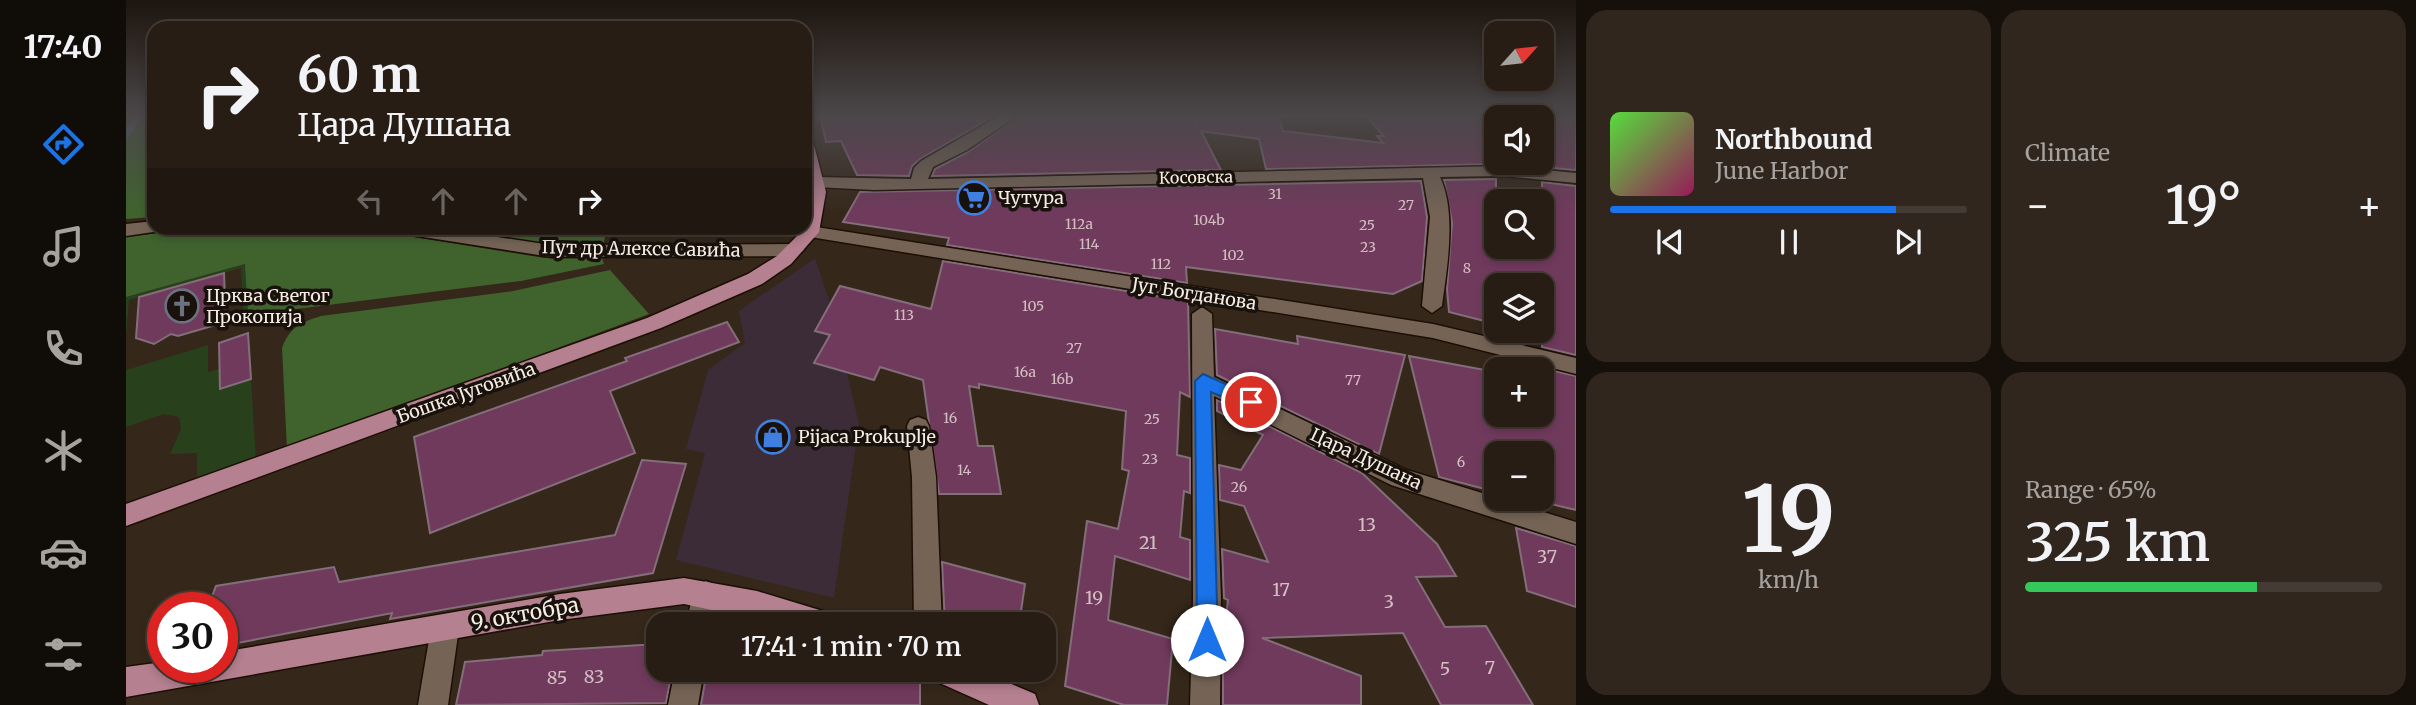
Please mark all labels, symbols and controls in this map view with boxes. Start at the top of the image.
north arrow [1484,21,1554,91]
map controls [1484,21,1554,511]
text: 17:40 [24,27,102,67]
text: 60 m [297,44,420,105]
icon: right [182,49,273,140]
text: Цара Душана [297,105,511,145]
button: sound [1484,105,1554,175]
icon: directions [39,120,88,169]
text: Northbound [1715,123,1873,156]
text: Climate [2025,138,2110,167]
text: June Harbor [1715,156,1848,185]
street label: Косовска [1159,166,1234,188]
text: 19° [2165,173,2242,238]
supermarket icon: Чутура [955,179,993,217]
icon: left [351,182,389,220]
icon: ahead [424,182,462,220]
icon: ahead [497,182,535,220]
icon: right [570,182,608,220]
text: − [2025,182,2050,229]
text: + [2357,182,2382,229]
house number: 31 [1268,185,1282,203]
place label: Чутура [998,186,1064,209]
button: search [1484,189,1554,259]
house number: 27 [1398,196,1414,214]
house number: 104b [1193,211,1225,229]
house number: 112a [1065,215,1093,233]
house number: 25 [1359,216,1375,234]
icon: music [39,222,88,271]
icon: previous [1651,223,1689,261]
icon: pause [1770,223,1808,261]
icon: next [1889,223,1927,261]
street label: Пут др Алексе Савића [541,235,741,262]
house number: 114 [1079,235,1099,253]
house number: 23 [1360,238,1376,256]
house number: 102 [1222,246,1244,264]
house number: 112 [1151,255,1171,273]
house number: 8 [1463,259,1471,277]
street label: Југ Богданова [1129,272,1258,315]
button: layers [1484,273,1554,343]
place label: Црква Светог Прокопија [206,284,330,328]
church icon: Црква Светог Прокопија [163,287,201,325]
house number: 105 [1022,297,1044,315]
house number: 113 [894,306,914,324]
icon: phone [39,324,88,373]
house number: 27 [1066,339,1082,357]
street label: Бошка Југовића [393,357,539,428]
button: + [1484,357,1554,427]
house number: 16a [1014,363,1036,381]
house number: 16b [1051,370,1073,388]
house number: 77 [1345,371,1361,389]
pin [1221,372,1281,432]
icon: arrive [1232,383,1270,421]
house number: 16 [943,409,957,427]
house number: 25 [1144,410,1160,428]
shop icon: Pijaca Prokuplje [754,418,792,456]
street label: Цара Душана [1307,423,1426,495]
place label: Pijaca Prokuplje [798,425,936,448]
icon: climate [39,426,88,475]
button: − [1484,441,1554,511]
house number: 23 [1142,450,1158,468]
house number: 6 [1457,453,1465,471]
house number: 14 [957,461,971,479]
text: 19 [1741,462,1836,577]
text: Range · 65% [2025,475,2157,504]
house number: 26 [1231,478,1247,496]
text: 325 km [2025,510,2210,575]
house number: 13 [1358,513,1376,536]
icon: car [39,528,88,577]
house number: 21 [1139,531,1157,554]
house number: 37 [1537,545,1557,568]
text: km/h [1758,565,1819,594]
house number: 17 [1272,578,1290,601]
house number: 19 [1085,586,1103,609]
house number: 3 [1384,590,1394,613]
street label: 9. октобра [469,591,581,636]
speed limit sign: 30 [147,592,238,683]
position arrow [1170,603,1244,677]
icon: filters [39,630,88,679]
text: 17:41 · 1 min · 70 m [741,630,961,663]
house number: 7 [1485,656,1495,679]
house number: 5 [1440,657,1450,680]
house number: 83 [584,665,604,688]
house number: 85 [547,666,567,689]

